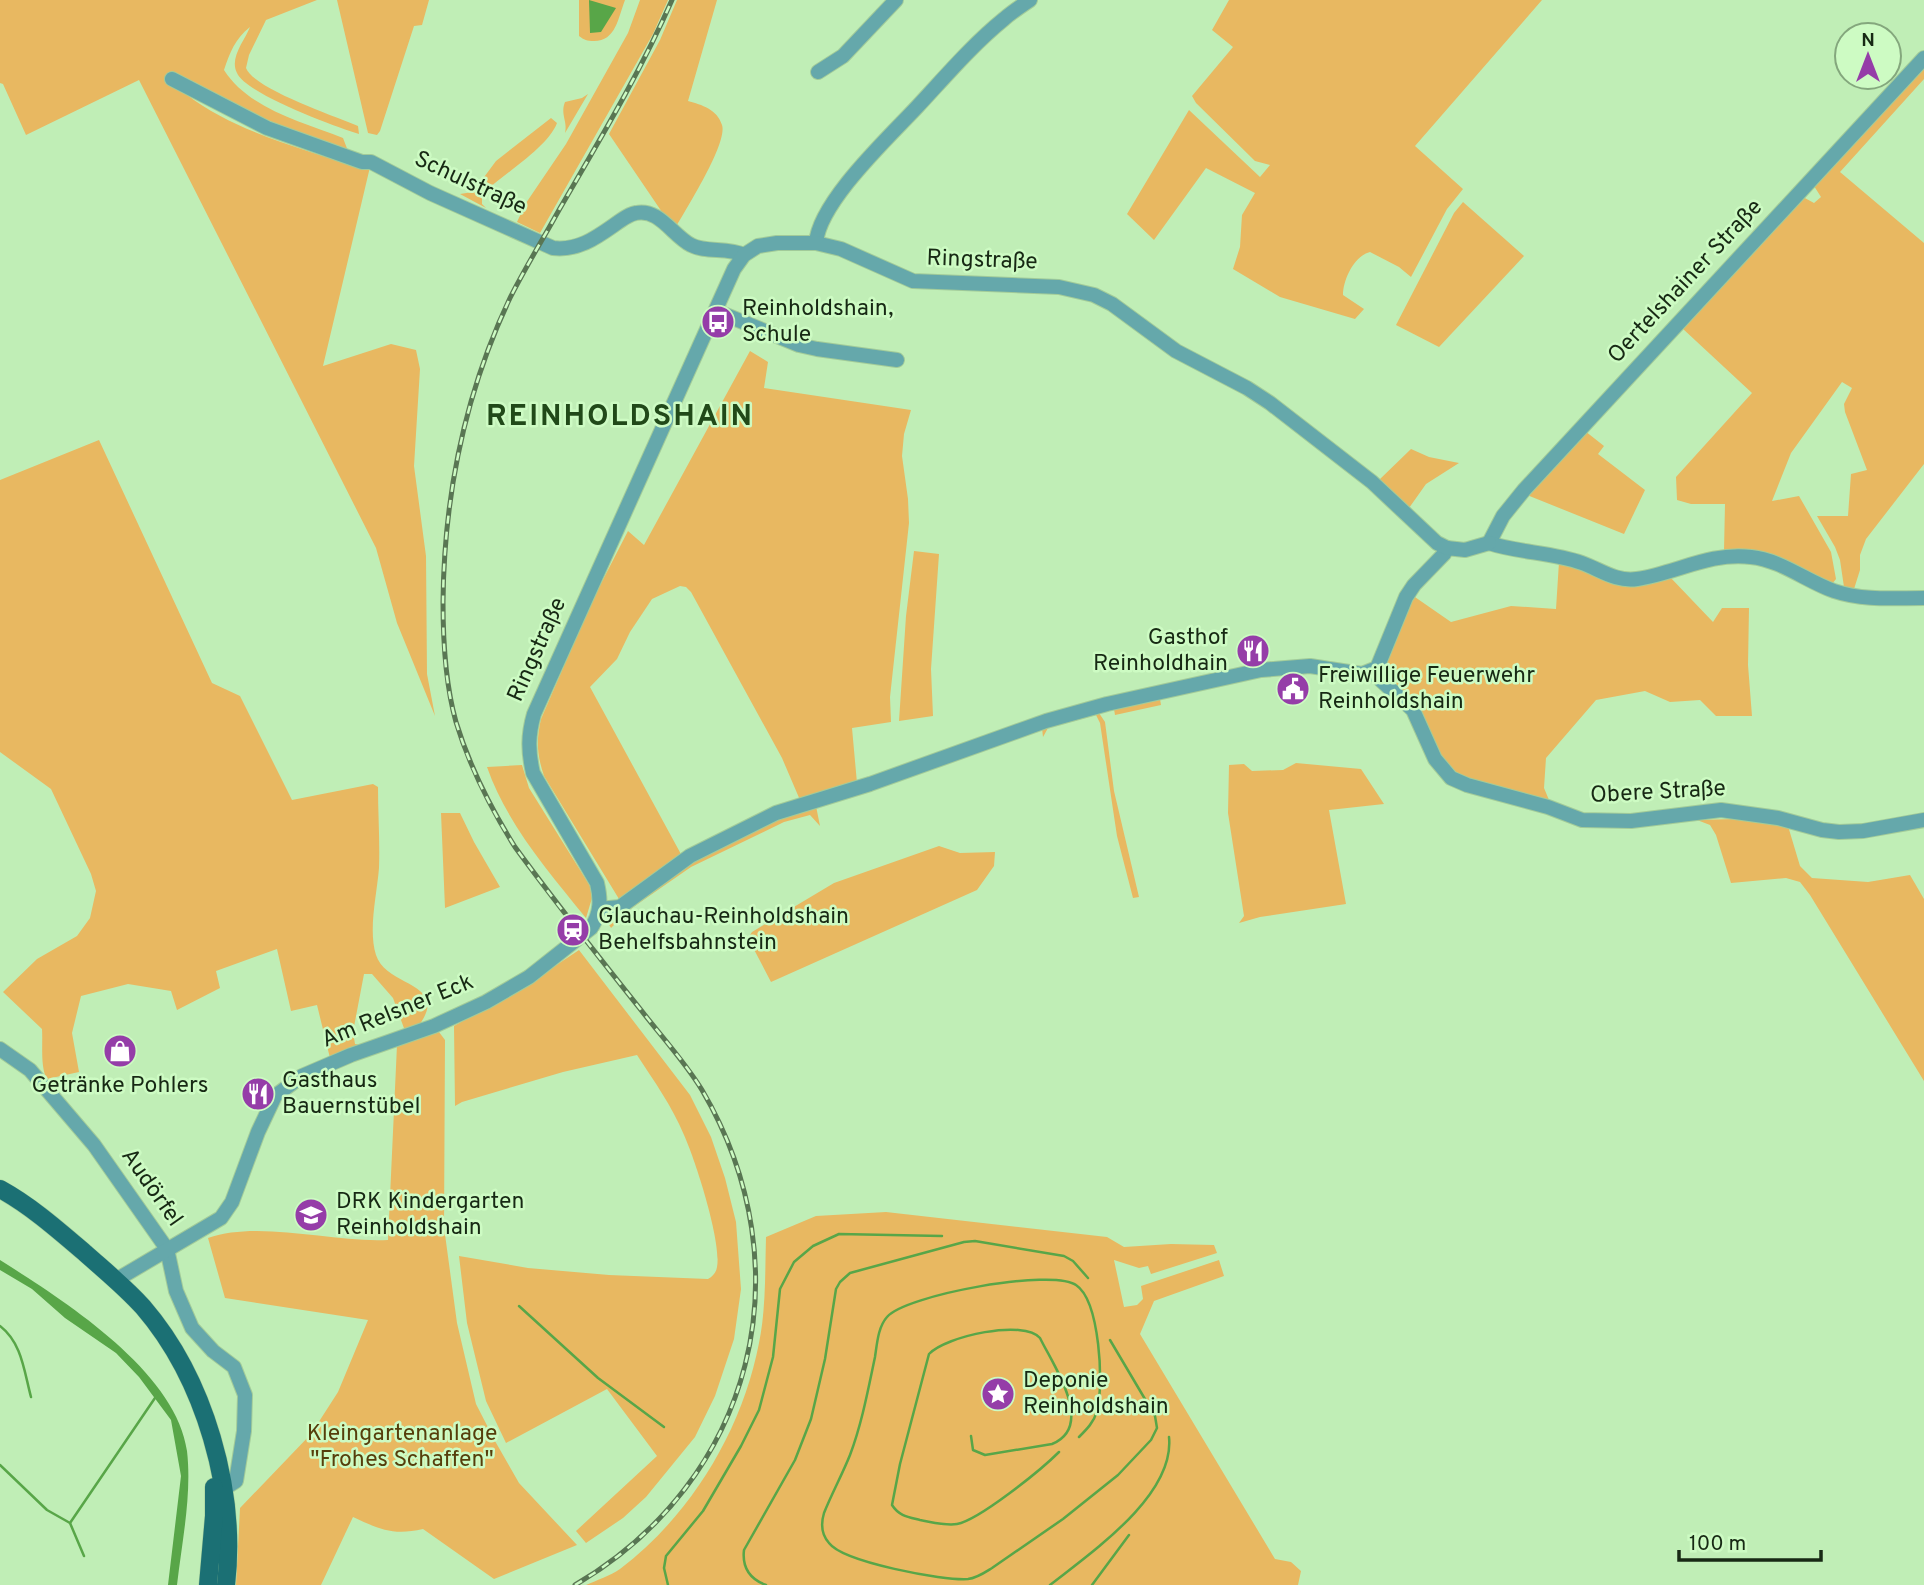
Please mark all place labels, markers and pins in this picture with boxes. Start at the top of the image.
place label: Reinholdshain, Schule [742,295,893,350]
bus stop icon: Reinholdshain, Schule [699,303,737,341]
place label: Gasthof Reinholdhain [1093,624,1228,679]
restaurant icon: Gasthof Reinholdhain [1234,632,1272,670]
place label: Freiwillige Feuerwehr Reinholdshain [1318,662,1535,717]
public building icon: Freiwillige Feuerwehr Reinholdshain [1274,670,1312,708]
place label: Glauchau-Reinholdshain Behelfsbahnstein [598,903,849,958]
station icon: Glauchau-Reinholdshain Behelfsbahnstein [554,911,592,949]
shop icon: Getränke Pohlers [101,1032,139,1070]
place label: Gasthaus Bauernstübel [282,1067,421,1122]
place label: Getränke Pohlers [31,1072,209,1101]
restaurant icon: Gasthaus Bauernstübel [239,1075,277,1113]
place label: DRK Kindergarten Reinholdshain [336,1188,525,1243]
school or university icon: DRK Kindergarten Reinholdshain [292,1196,330,1234]
place label: Deponie Reinholdshain [1023,1367,1169,1422]
place icon: Deponie Reinholdshain [979,1375,1017,1413]

